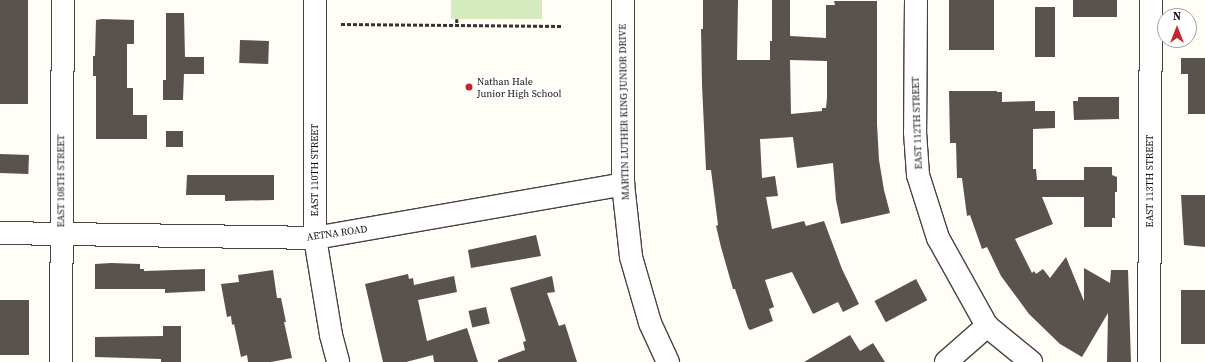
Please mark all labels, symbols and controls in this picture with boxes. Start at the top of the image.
north arrow [1157,8,1197,48]
text: N [1173,9,1181,24]
street label: MARTIN LUTHER KING JUNIOR DRIVE [616,24,632,200]
place label: Nathan Hale Junior High School [477,75,561,98]
street label: EAST 112TH STREET [909,76,925,170]
marker: Nathan Hale Junior High School [464,82,474,92]
street label: EAST 110TH STREET [309,124,321,216]
street label: EAST 108TH STREET [55,135,67,227]
street label: EAST 113TH STREET [1144,135,1156,227]
street label: AETNA ROAD [306,223,368,243]

